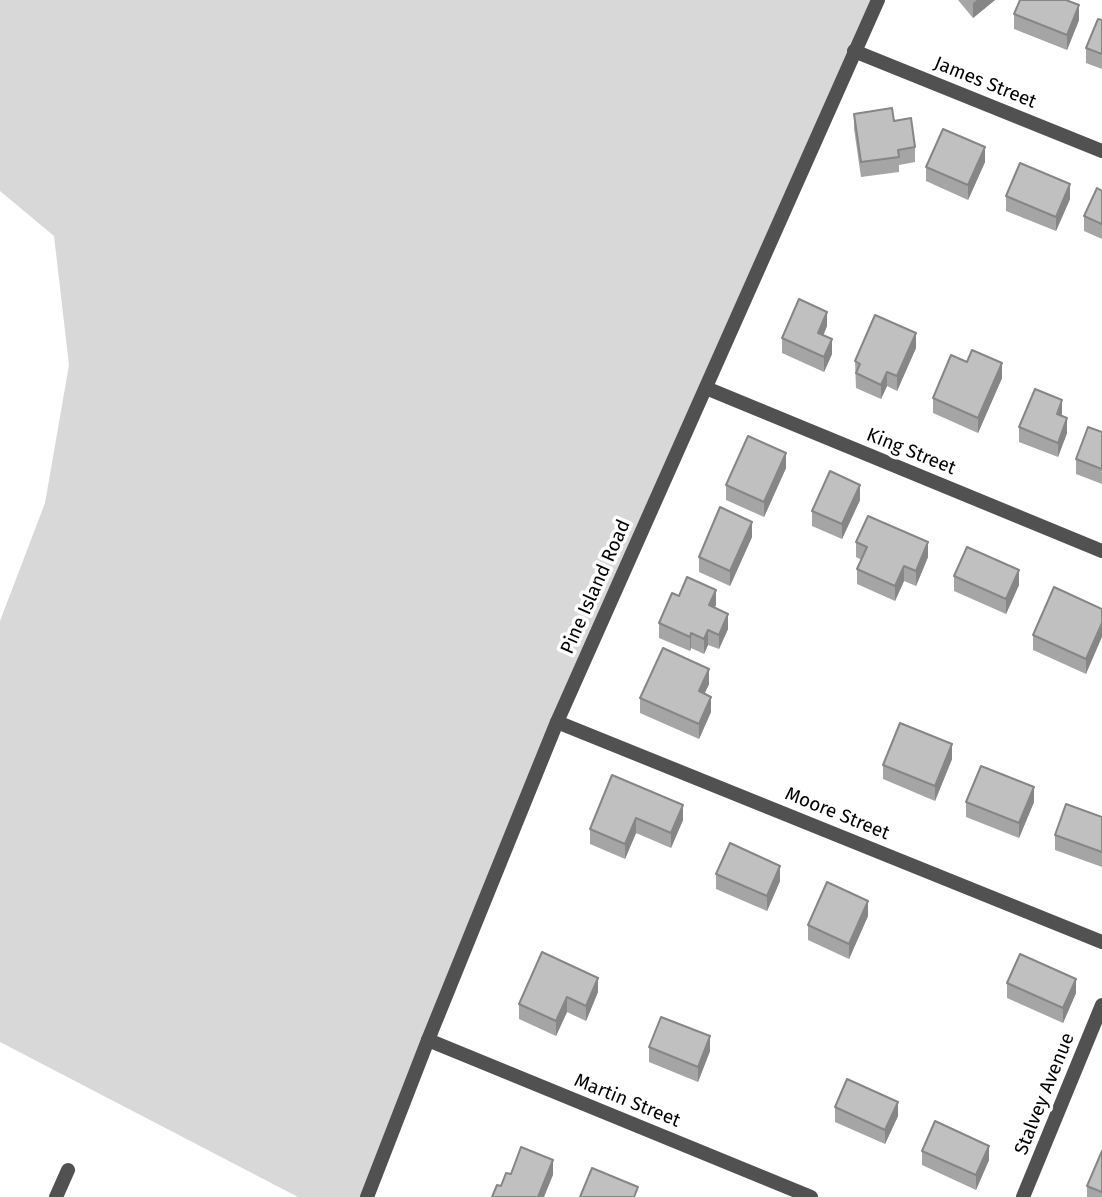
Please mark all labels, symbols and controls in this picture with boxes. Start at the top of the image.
street label: James Street [931,52,1039,114]
street label: King Street [863,424,959,480]
street label: Pine Island Road [556,516,636,658]
street label: Moore Street [781,783,893,845]
street label: Stalvey Avenue [1010,1030,1080,1158]
street label: Martin Street [571,1069,683,1133]

